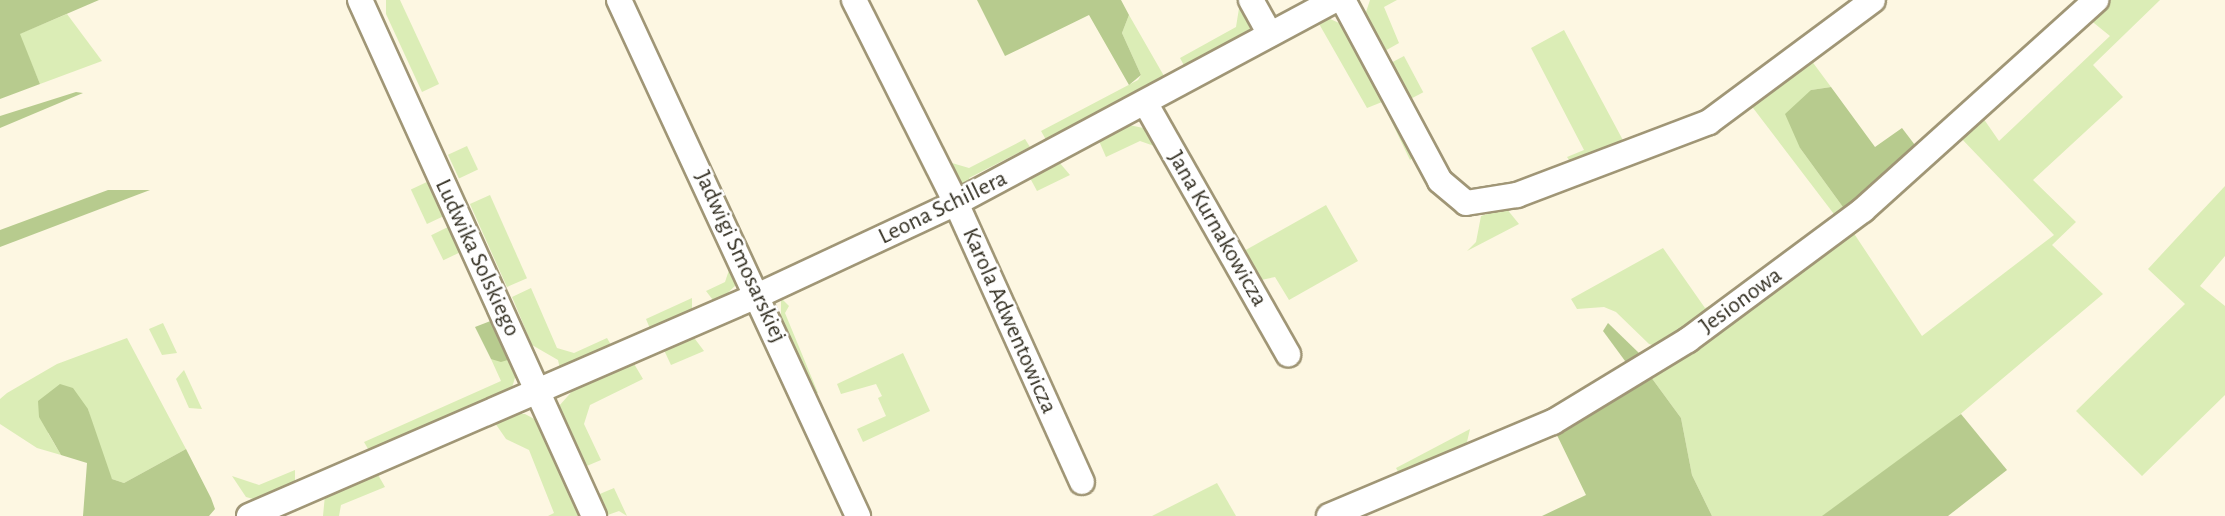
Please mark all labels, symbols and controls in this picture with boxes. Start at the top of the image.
street label: Jana Kurnakowicza [1161,146,1273,312]
street label: Leona Schillera [874,164,1012,252]
street label: Jadwigi Smosarskiej [688,166,792,348]
street label: Ludwika Solskiego [428,175,526,341]
street label: Karola Adwentowicza [955,224,1063,418]
street label: Jesionowa [1694,261,1788,341]

